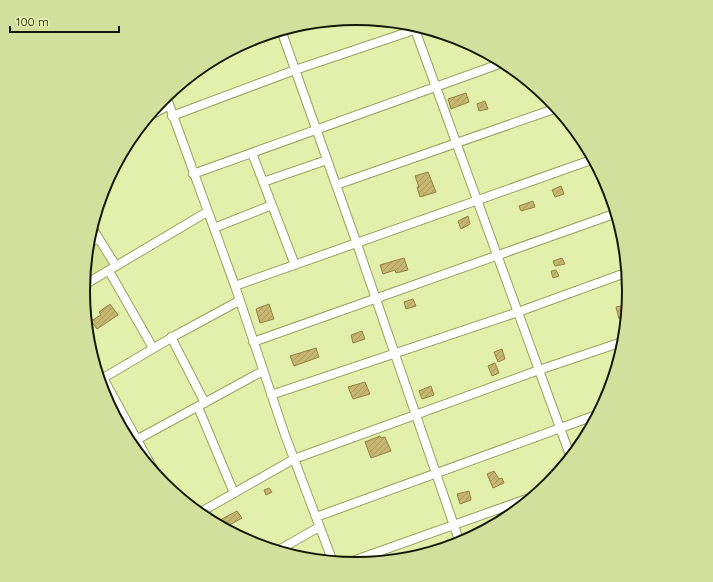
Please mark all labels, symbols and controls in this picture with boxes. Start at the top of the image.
scale bar [10,8,119,34]
text: 100 m [16,14,49,29]

